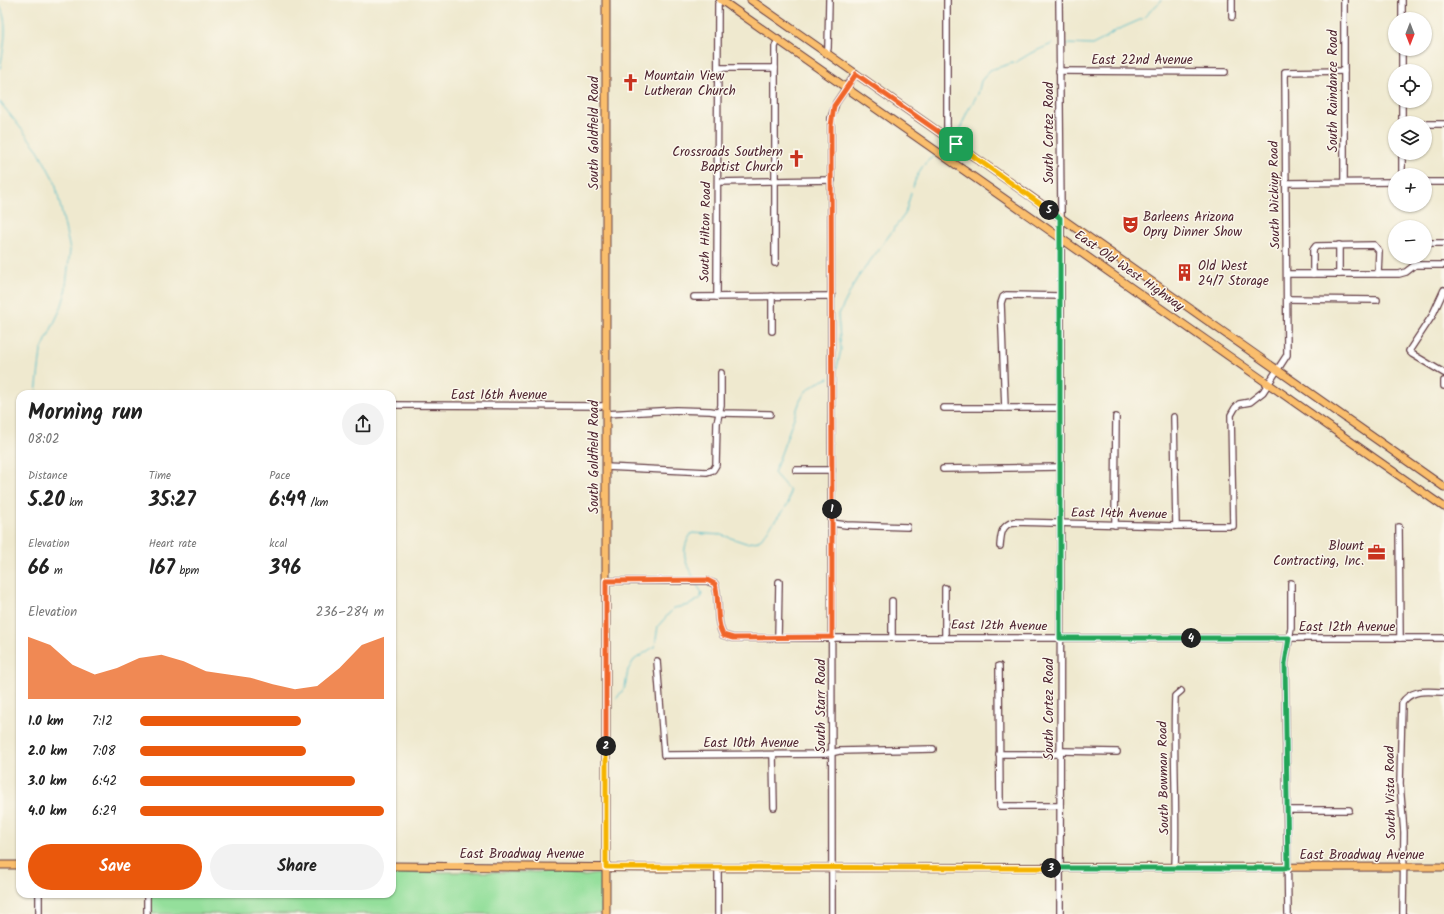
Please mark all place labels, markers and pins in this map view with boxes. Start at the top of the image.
place label: Mountain View Lutheran Church [644,66,736,102]
church icon: Mountain View Lutheran Church [621,73,641,93]
pin [939,127,973,161]
place label: Crossroads Southern Baptist Church [672,142,783,178]
church icon: Crossroads Southern Baptist Church [786,149,806,169]
pin: 5 [1039,200,1059,220]
place label: Barleens Arizona Opry Dinner Show [1143,207,1242,243]
theatre icon: Barleens Arizona Opry Dinner Show [1120,214,1140,234]
place label: Old West 24/7 Storage [1198,256,1269,292]
building icon: Old West 24/7 Storage [1175,263,1195,283]
pin: 1 [822,499,842,519]
place label: Blount Contracting, Inc. [1273,536,1365,572]
office icon: Blount Contracting, Inc. [1367,543,1387,563]
pin: 4 [1181,628,1201,648]
pin: 2 [596,736,616,756]
pin: 3 [1041,858,1061,878]

